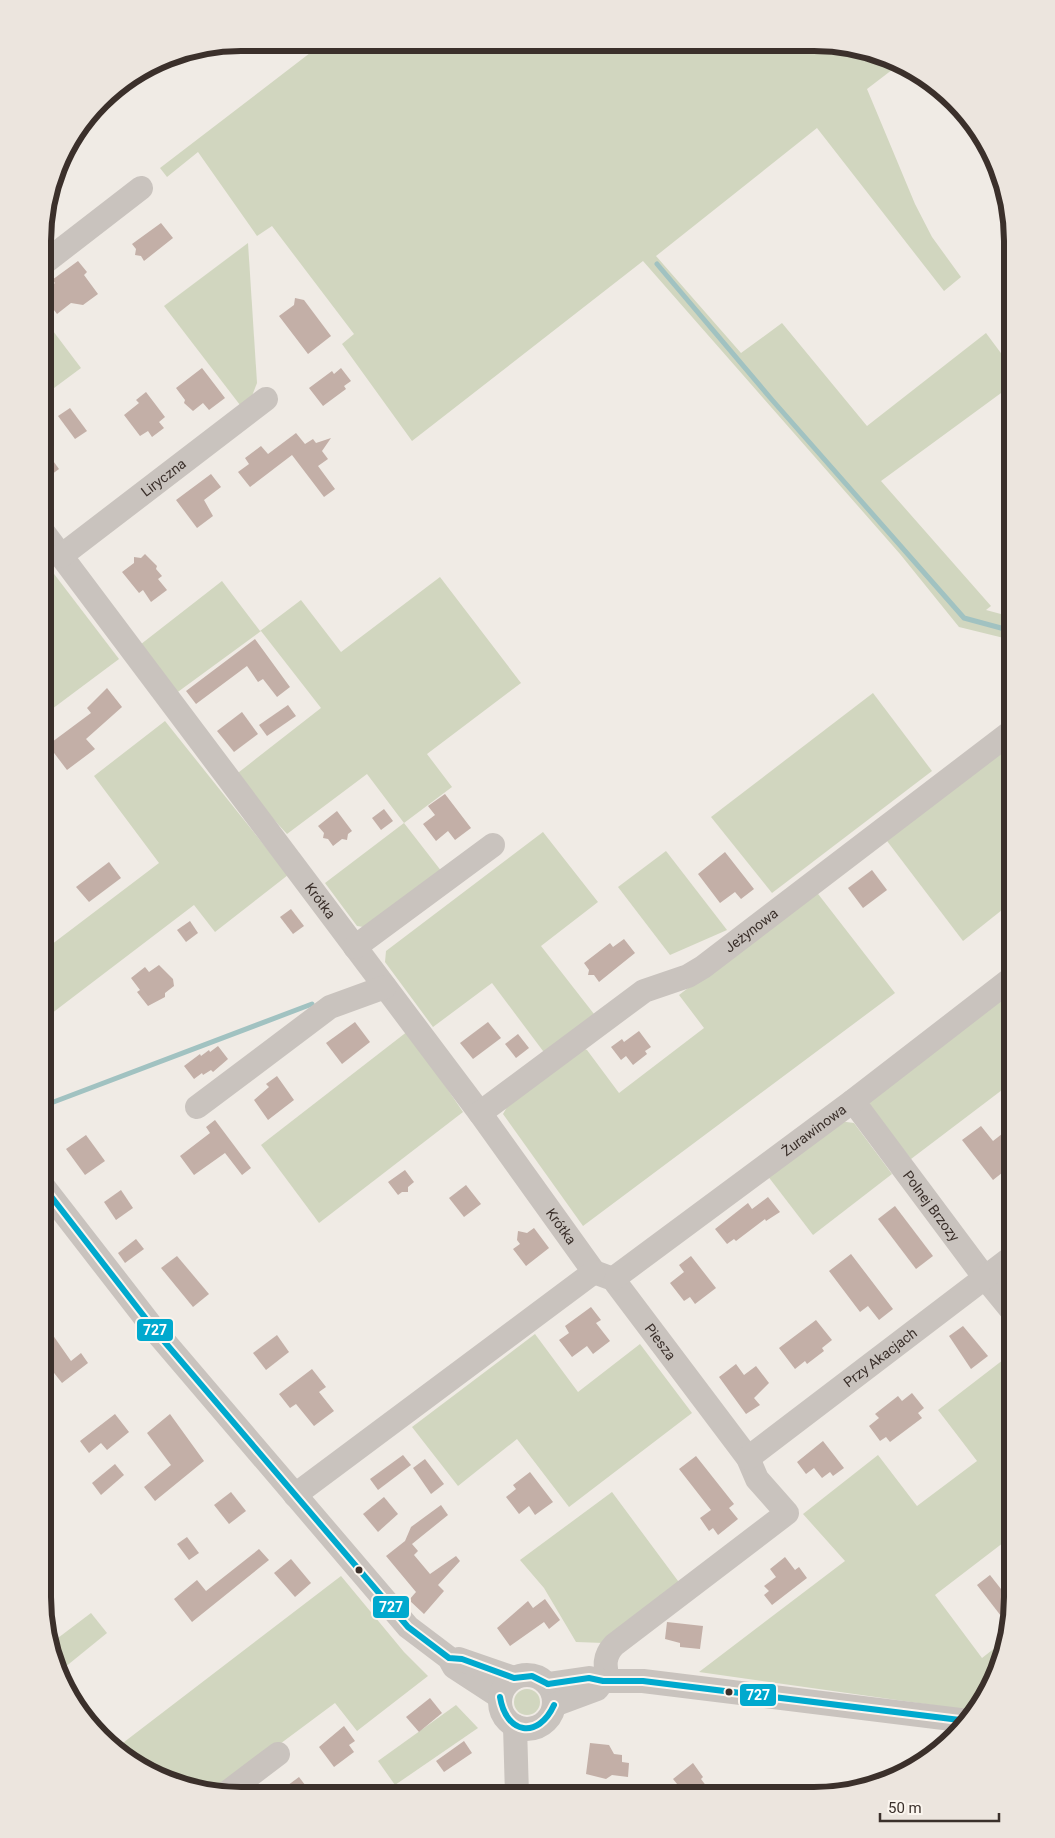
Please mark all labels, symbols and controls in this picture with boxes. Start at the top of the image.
street label: Liryczna [138,455,189,500]
street label: Krótka [302,880,339,922]
street label: Jeżynowa [721,905,781,956]
street label: Żurawinowa [779,1101,849,1159]
street label: Polnej Brzozy [900,1168,963,1245]
street label: Krótka [543,1205,580,1247]
line badge: 727 [136,1318,174,1342]
street label: Piesza [642,1320,679,1363]
text: 727 [143,1322,167,1338]
street label: Przy Akacjach [840,1324,920,1390]
unlabelled marker [354,1565,364,1575]
line badge: 727 [372,1595,410,1619]
text: 727 [379,1599,403,1615]
line badge: 727 [739,1683,777,1707]
unlabelled marker [724,1687,734,1697]
text: 727 [746,1687,770,1703]
scale bar [880,1790,999,1822]
text: 50 m [888,1799,922,1817]

